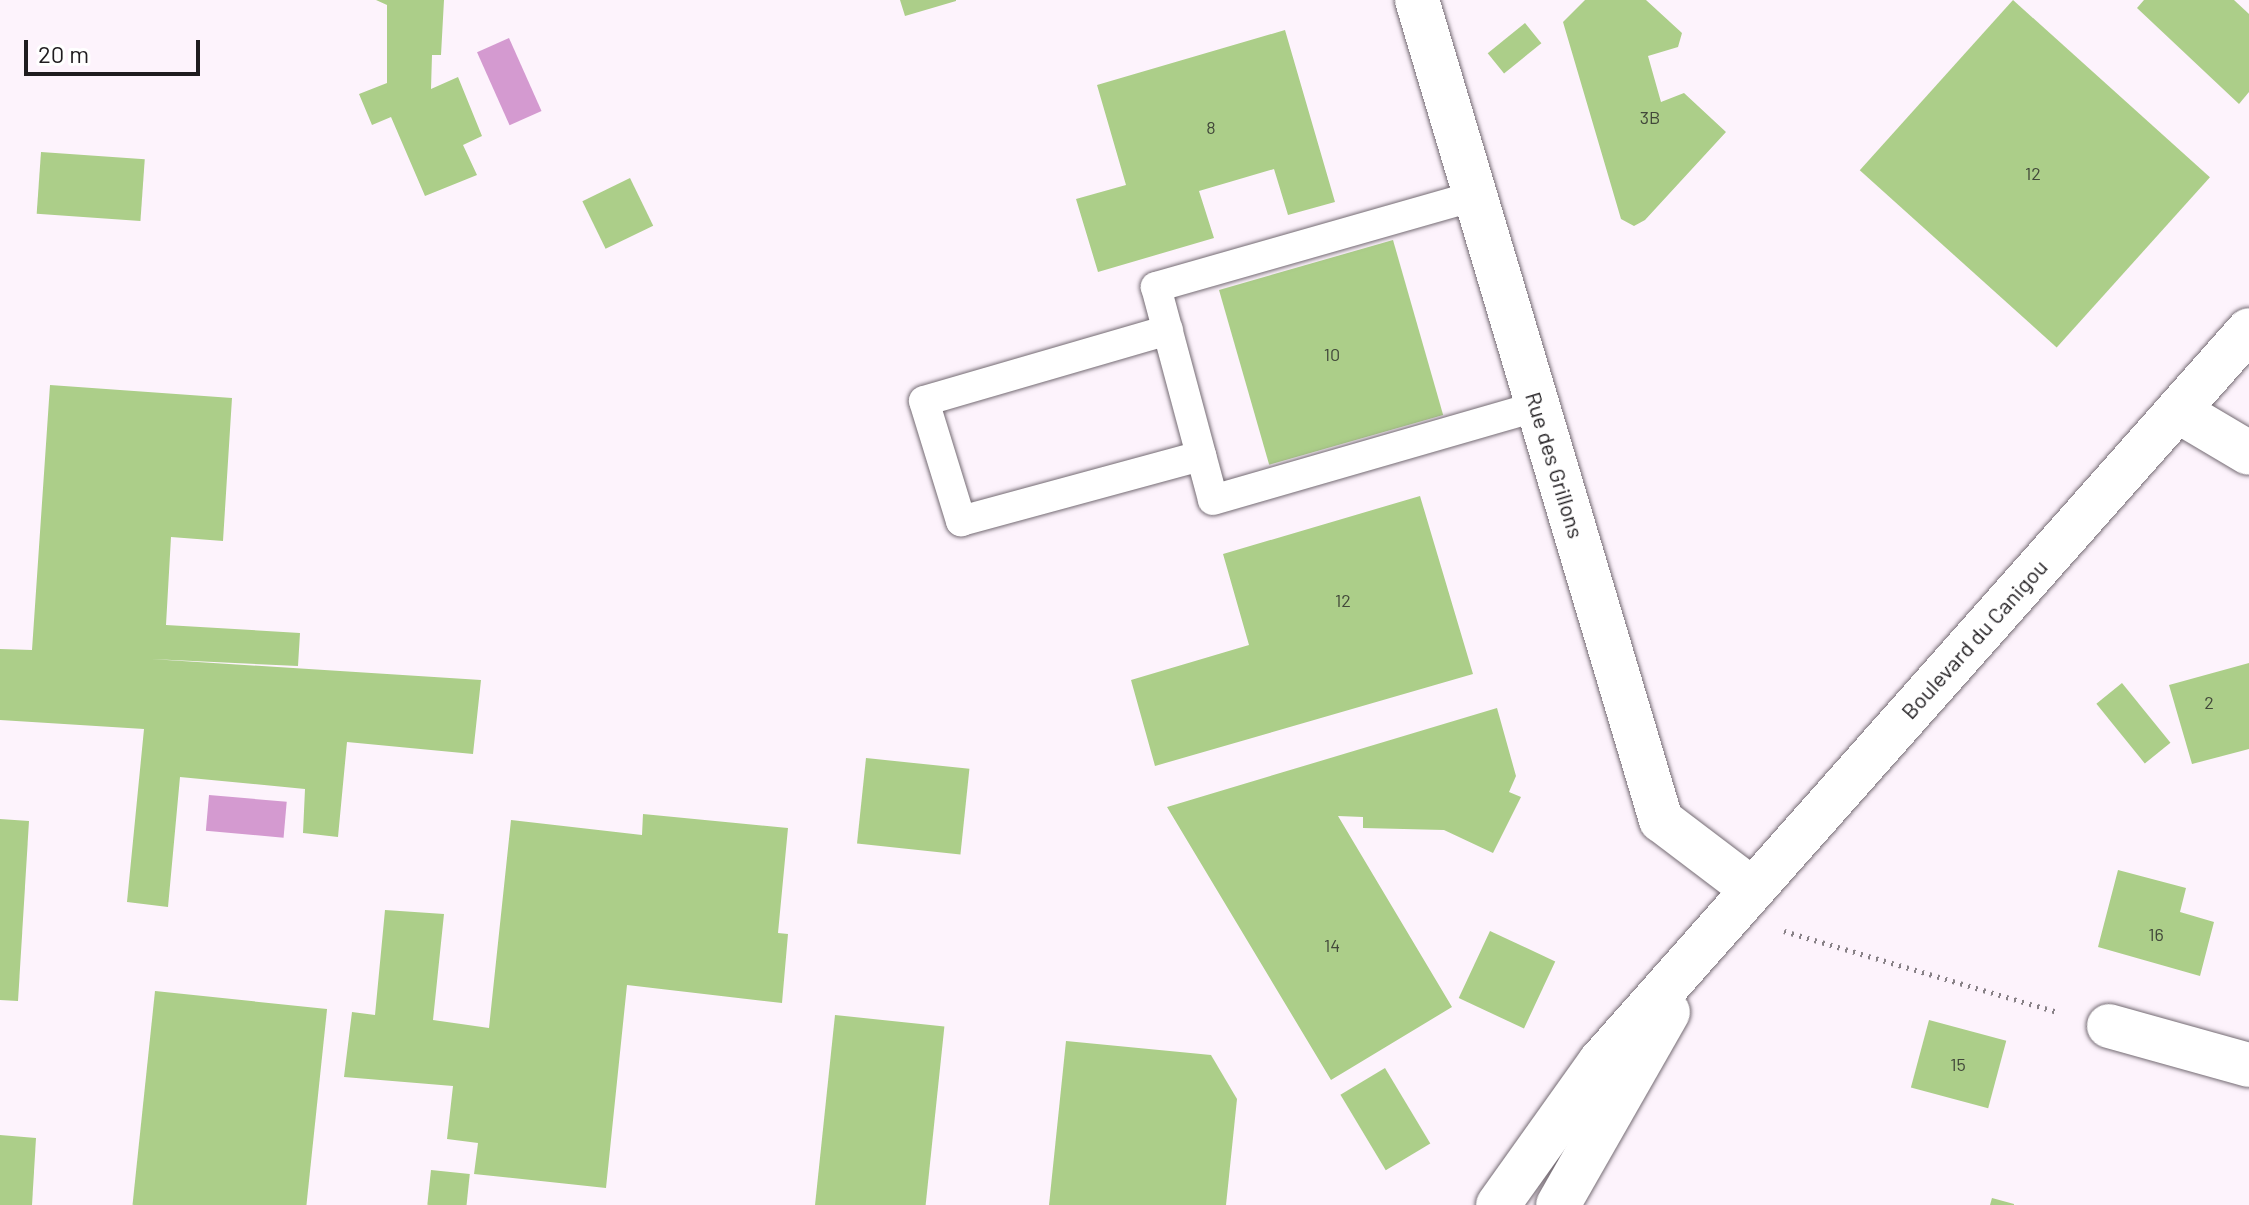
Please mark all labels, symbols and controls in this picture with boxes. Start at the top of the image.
scale bar [28,24,204,74]
text: 20 m [38,39,89,68]
house number: 3B [1640,106,1660,128]
house number: 8 [1206,116,1216,138]
house number: 12 [2025,162,2041,184]
house number: 10 [1324,343,1340,365]
street label: Rue des Grillons [1520,389,1590,541]
street label: Boulevard du Canigou [1895,554,2053,724]
house number: 12 [1335,589,1351,611]
house number: 2 [2204,691,2214,713]
house number: 16 [2148,923,2164,945]
house number: 14 [1324,934,1340,956]
house number: 15 [1950,1053,1966,1075]

